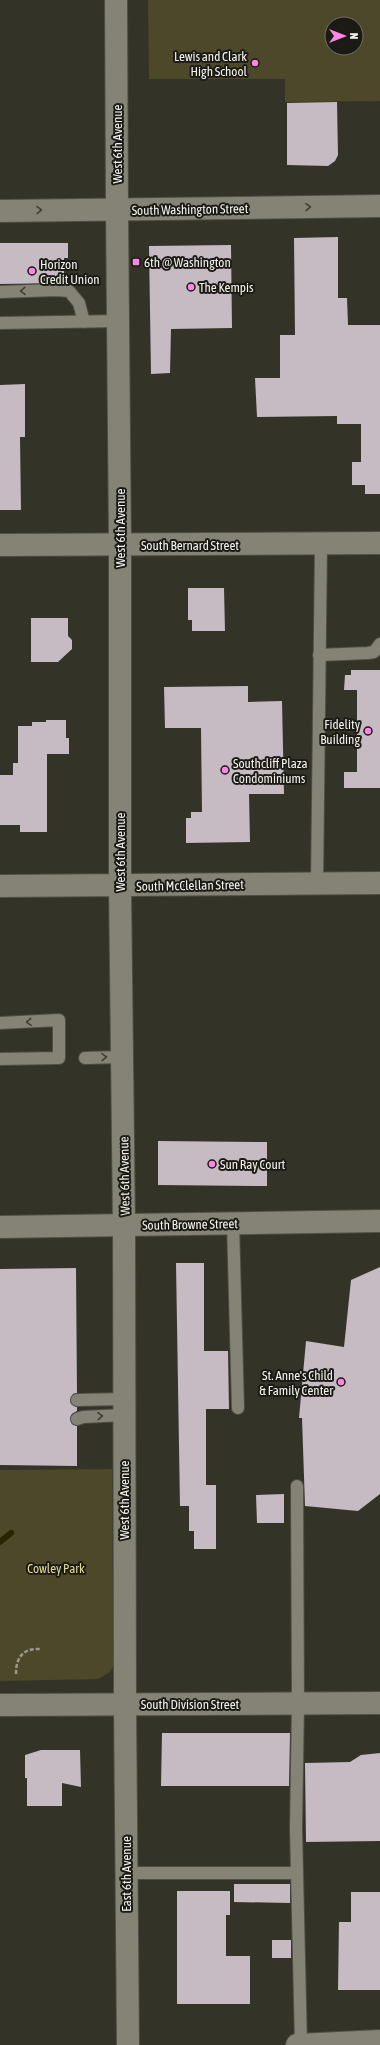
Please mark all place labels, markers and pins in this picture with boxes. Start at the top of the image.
place label: Lewis and Clark High School [174,49,248,79]
marker: Lewis and Clark High School [250,58,260,68]
place label: 6th @ Washington [144,255,231,270]
place label: Horizon Credit Union [40,257,100,287]
marker: 6th @ Washington [131,257,141,267]
marker: Horizon Credit Union [27,266,37,276]
place label: The Kempis [199,280,254,295]
marker: The Kempis [186,282,196,292]
place label: Fidelity Building [320,717,361,747]
marker: Fidelity Building [363,726,373,736]
place label: Southcliff Plaza Condominiums [233,756,308,786]
marker: Southcliff Plaza Condominiums [220,765,230,775]
place label: Sun Ray Court [220,1157,285,1172]
marker: Sun Ray Court [207,1159,217,1169]
place label: St. Anne's Child & Family Center [259,1368,333,1398]
marker: St. Anne's Child & Family Center [336,1377,346,1387]

